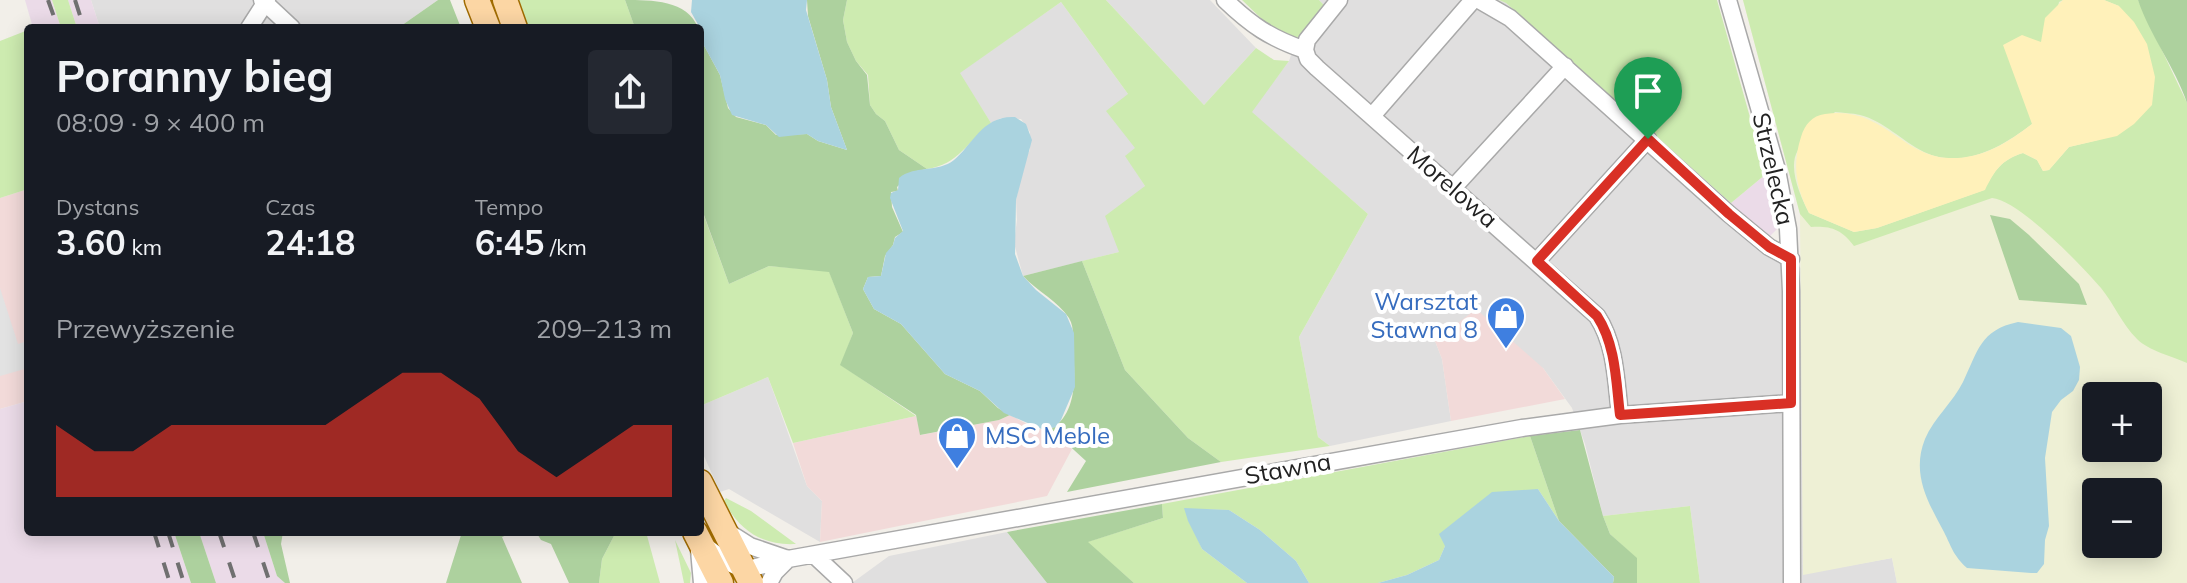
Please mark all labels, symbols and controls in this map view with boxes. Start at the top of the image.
text: Poranny bieg [56,48,334,103]
button: share [588,50,672,134]
pin [1614,57,1682,139]
icon: arrive [1626,69,1670,113]
text: 08:09 · 9 × 400 m [56,106,265,139]
street label: Strzelecka [1746,110,1801,228]
street label: Morelowa [1401,139,1504,234]
text: Dystans [56,193,139,221]
text: Czas [265,193,315,221]
text: Tempo [475,193,543,221]
text: 3.60 [56,221,126,264]
text: 24:18 [265,221,355,264]
text: 6:45 [475,221,544,264]
text: km [126,233,162,261]
text: /km [544,233,587,261]
place label: Warsztat Stawna 8 [1370,286,1478,344]
shop icon: Warsztat Stawna 8 [1485,295,1527,350]
text: Przewyższenie [56,312,235,345]
text: 209–213 m [536,312,672,345]
map controls [2082,382,2162,558]
button: + [2082,382,2162,462]
shop icon: MSC Meble [936,415,978,470]
place label: MSC Meble [985,420,1110,450]
street label: Stawna [1242,446,1333,490]
button: − [2082,478,2162,558]

